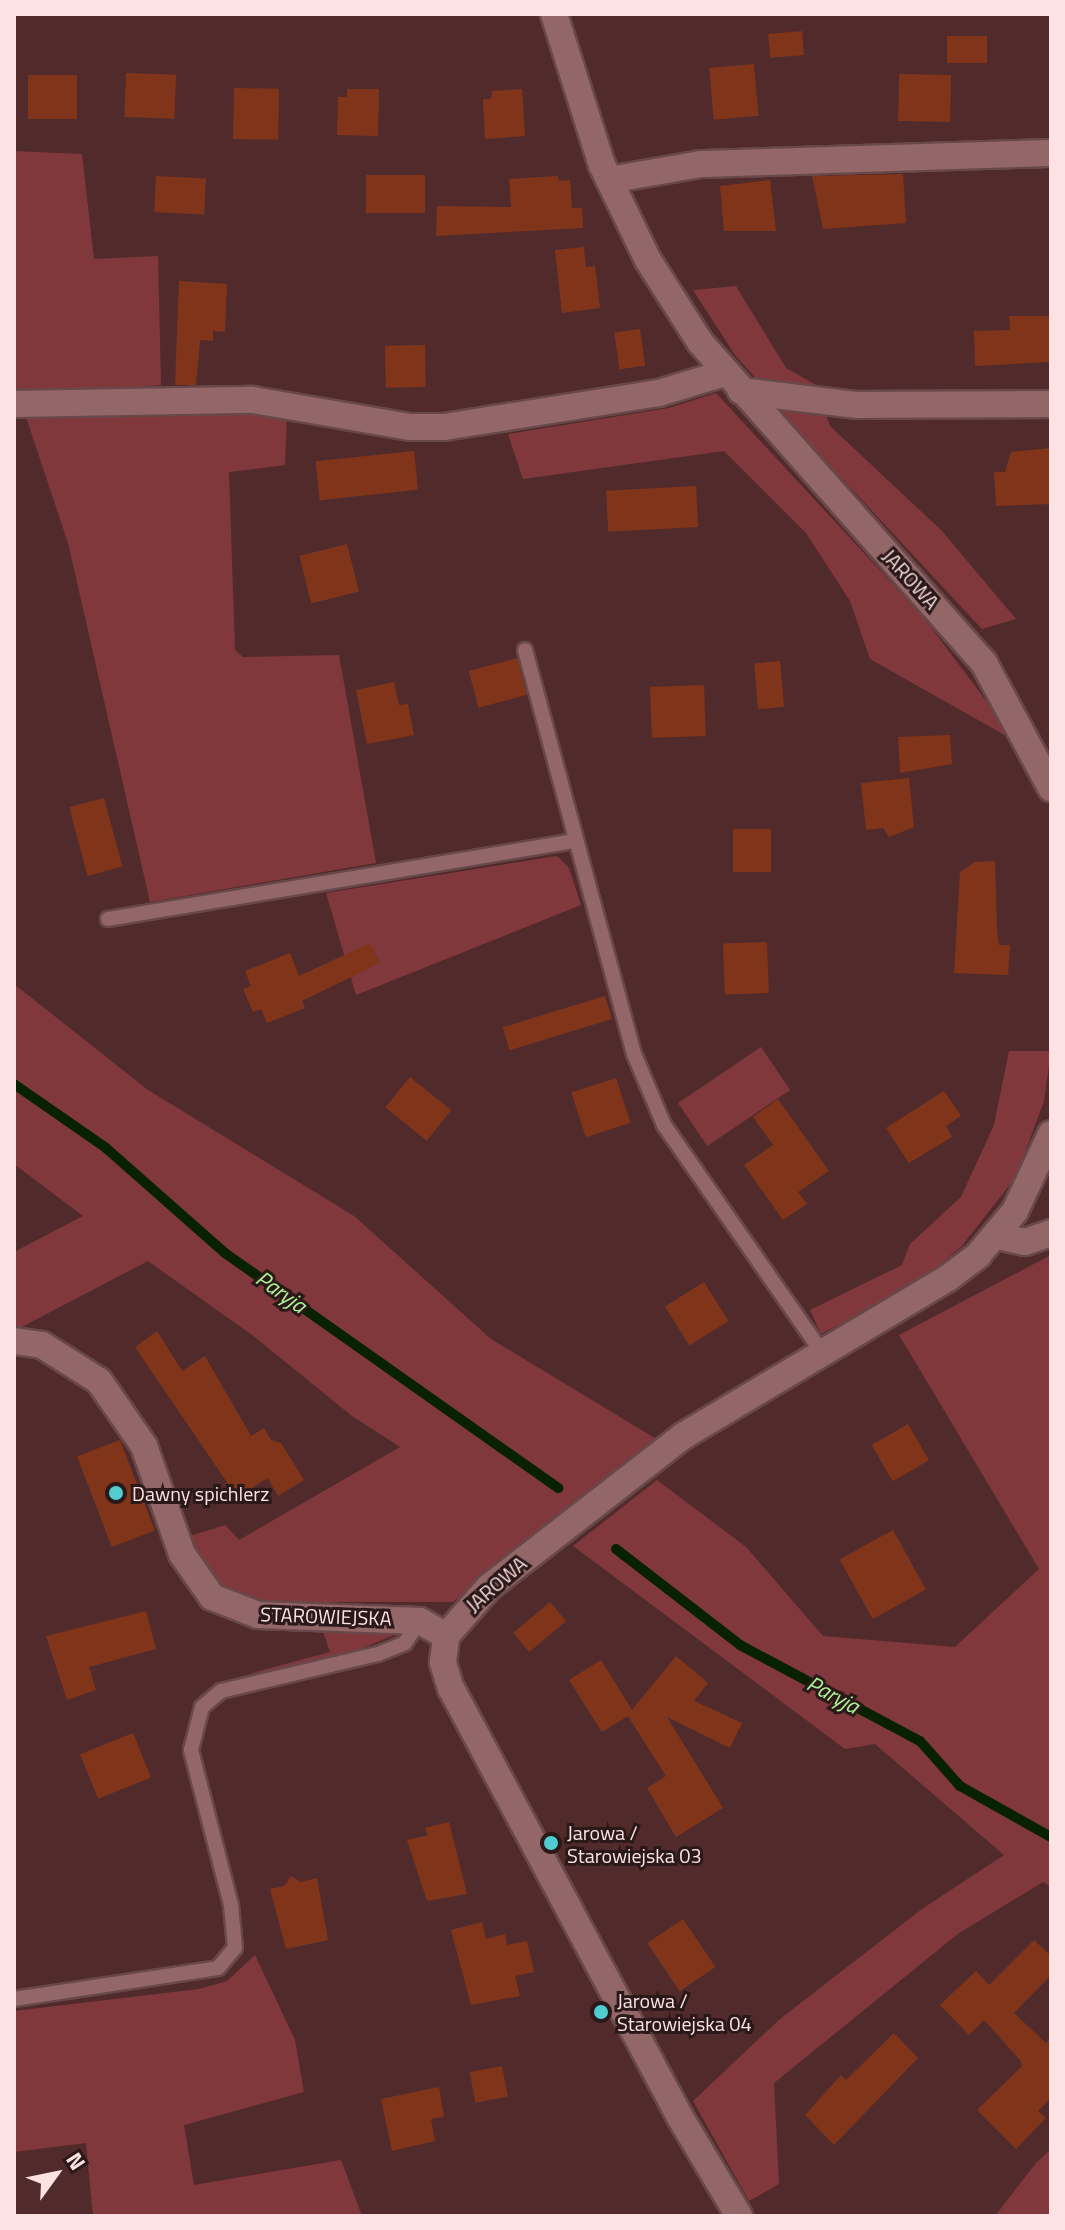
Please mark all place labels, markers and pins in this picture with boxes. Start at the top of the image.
place label: Dawny spichlerz [132,1481,269,1505]
marker: Dawny spichlerz [107,1484,125,1502]
place label: Jarowa / Starowiejska 03 [567,1820,702,1867]
marker: Jarowa / Starowiejska 03 [542,1834,560,1852]
place label: Jarowa / Starowiejska 04 [617,1988,752,2035]
marker: Jarowa / Starowiejska 04 [592,2003,610,2021]

